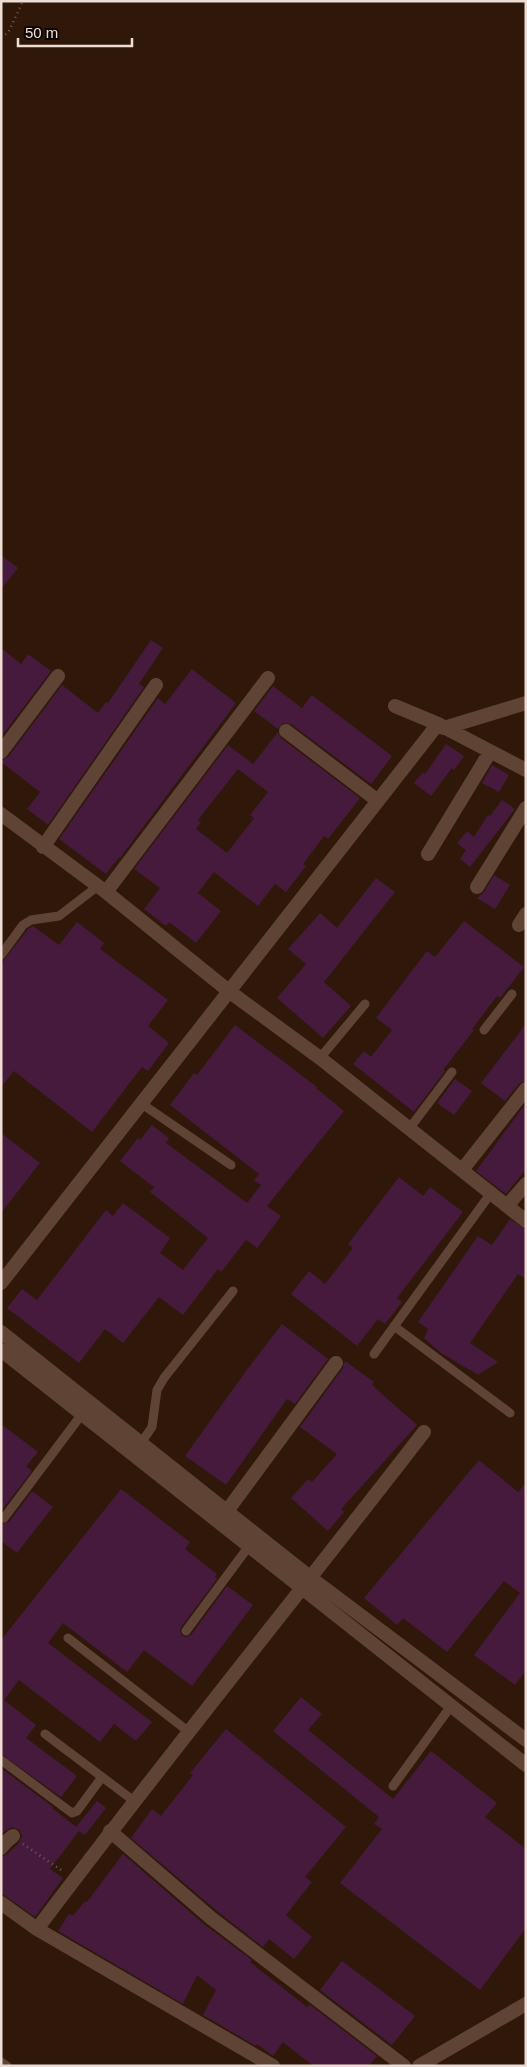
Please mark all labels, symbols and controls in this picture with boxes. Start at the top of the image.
scale bar [18,15,131,47]
text: 50 m [25,24,58,41]

